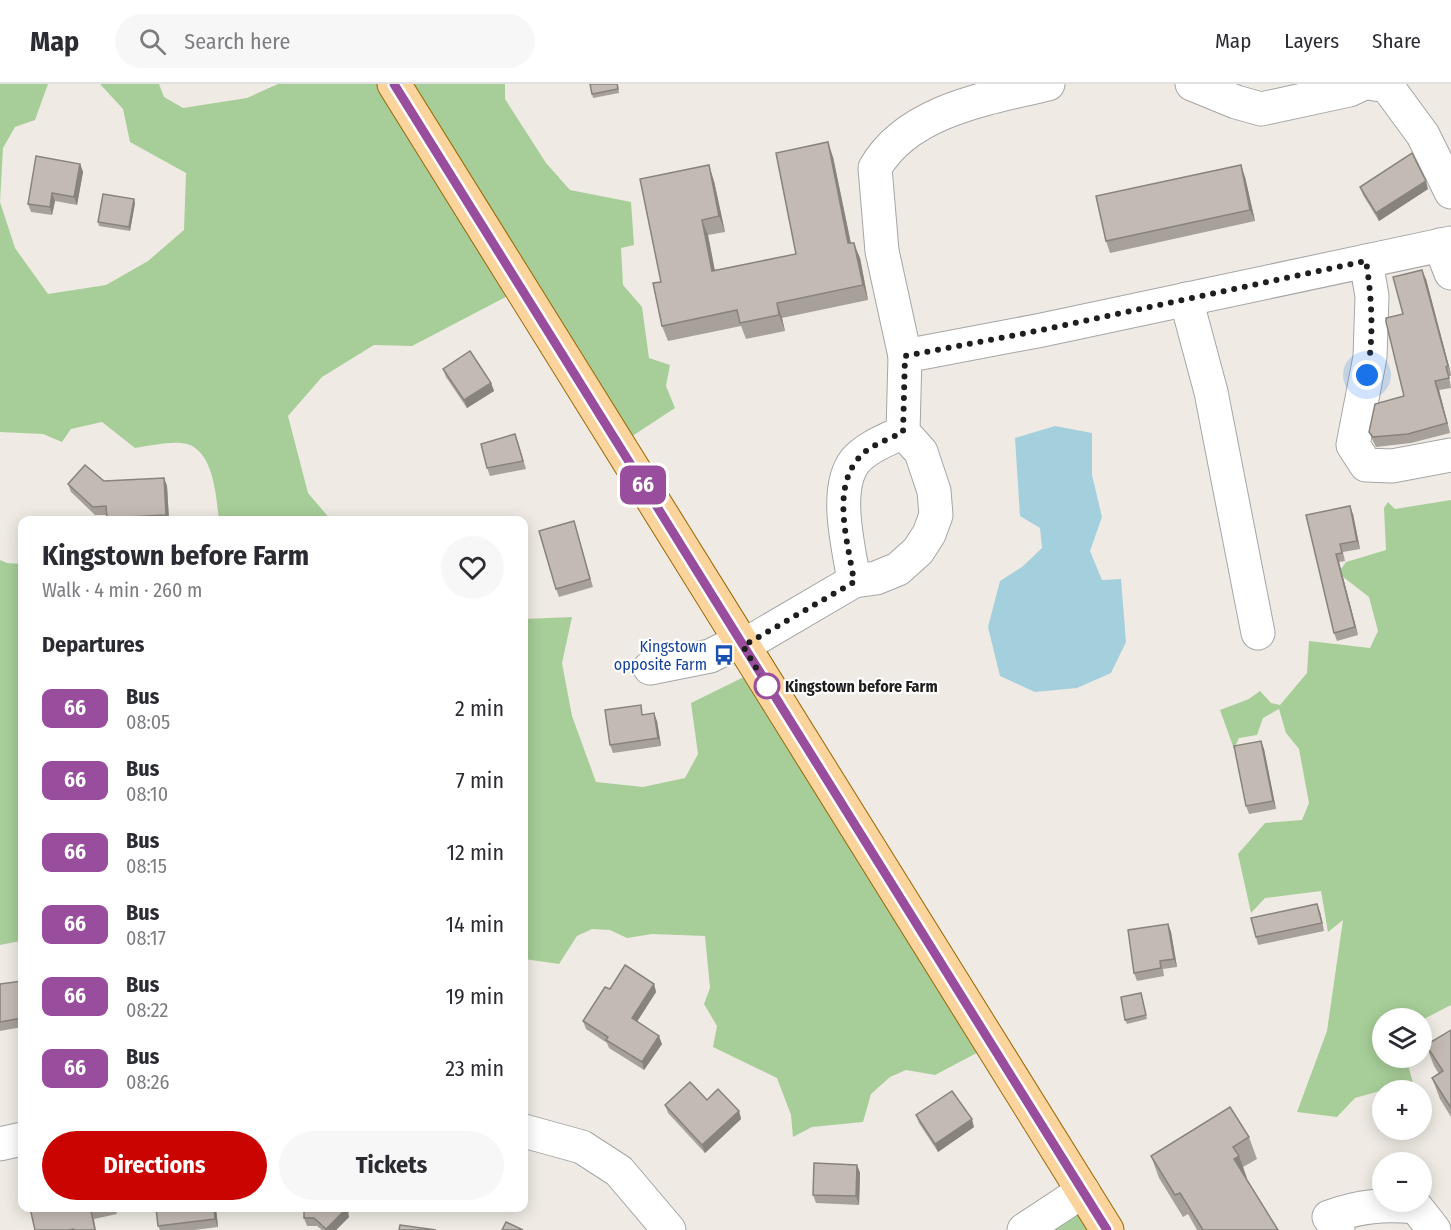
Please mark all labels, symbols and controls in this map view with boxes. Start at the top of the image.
search box [115,14,535,68]
text: Map [30,25,79,58]
icon: search [136,25,169,58]
text: Search here [184,28,290,55]
text: Map [1215,28,1251,54]
text: Layers [1284,28,1339,54]
text: Share [1372,28,1421,54]
your location [1352,360,1382,390]
line badge: 66 [616,466,670,504]
text: 66 [632,472,654,498]
button: heart [441,536,504,599]
text: Kingstown before Farm [42,539,309,572]
text: Walk · 4 min · 260 m [42,578,202,602]
text: Departures [42,631,144,658]
place label: Kingstown opposite Farm [614,637,707,674]
bus stop icon: Kingstown opposite Farm [712,643,736,667]
marker: Kingstown before Farm [754,673,780,699]
place label: Kingstown before Farm [785,677,938,696]
text: Bus [126,683,159,710]
text: 66 [64,695,86,721]
text: 2 min [455,695,504,722]
text: 08:05 [126,710,170,734]
text: Bus [126,755,159,782]
text: 66 [64,767,86,793]
text: 7 min [456,767,504,794]
text: 08:10 [126,782,168,806]
text: Bus [126,827,159,854]
text: 66 [64,839,86,865]
text: 12 min [446,839,504,866]
text: 08:15 [126,854,167,878]
text: Bus [126,899,159,926]
text: 66 [64,911,86,937]
text: 14 min [446,911,504,938]
text: 08:17 [126,926,166,950]
text: Bus [126,971,159,998]
text: 66 [64,983,86,1009]
text: 19 min [446,983,504,1010]
text: 08:22 [126,998,168,1022]
map controls [1372,1008,1432,1212]
button: layers [1372,1008,1432,1068]
text: Bus [126,1043,159,1070]
text: 66 [64,1055,86,1081]
text: 23 min [445,1055,504,1082]
text: 08:26 [126,1070,169,1094]
button: + [1372,1080,1432,1140]
button: Directions [42,1131,267,1200]
button: Tickets [279,1131,504,1200]
button: − [1372,1152,1432,1212]

